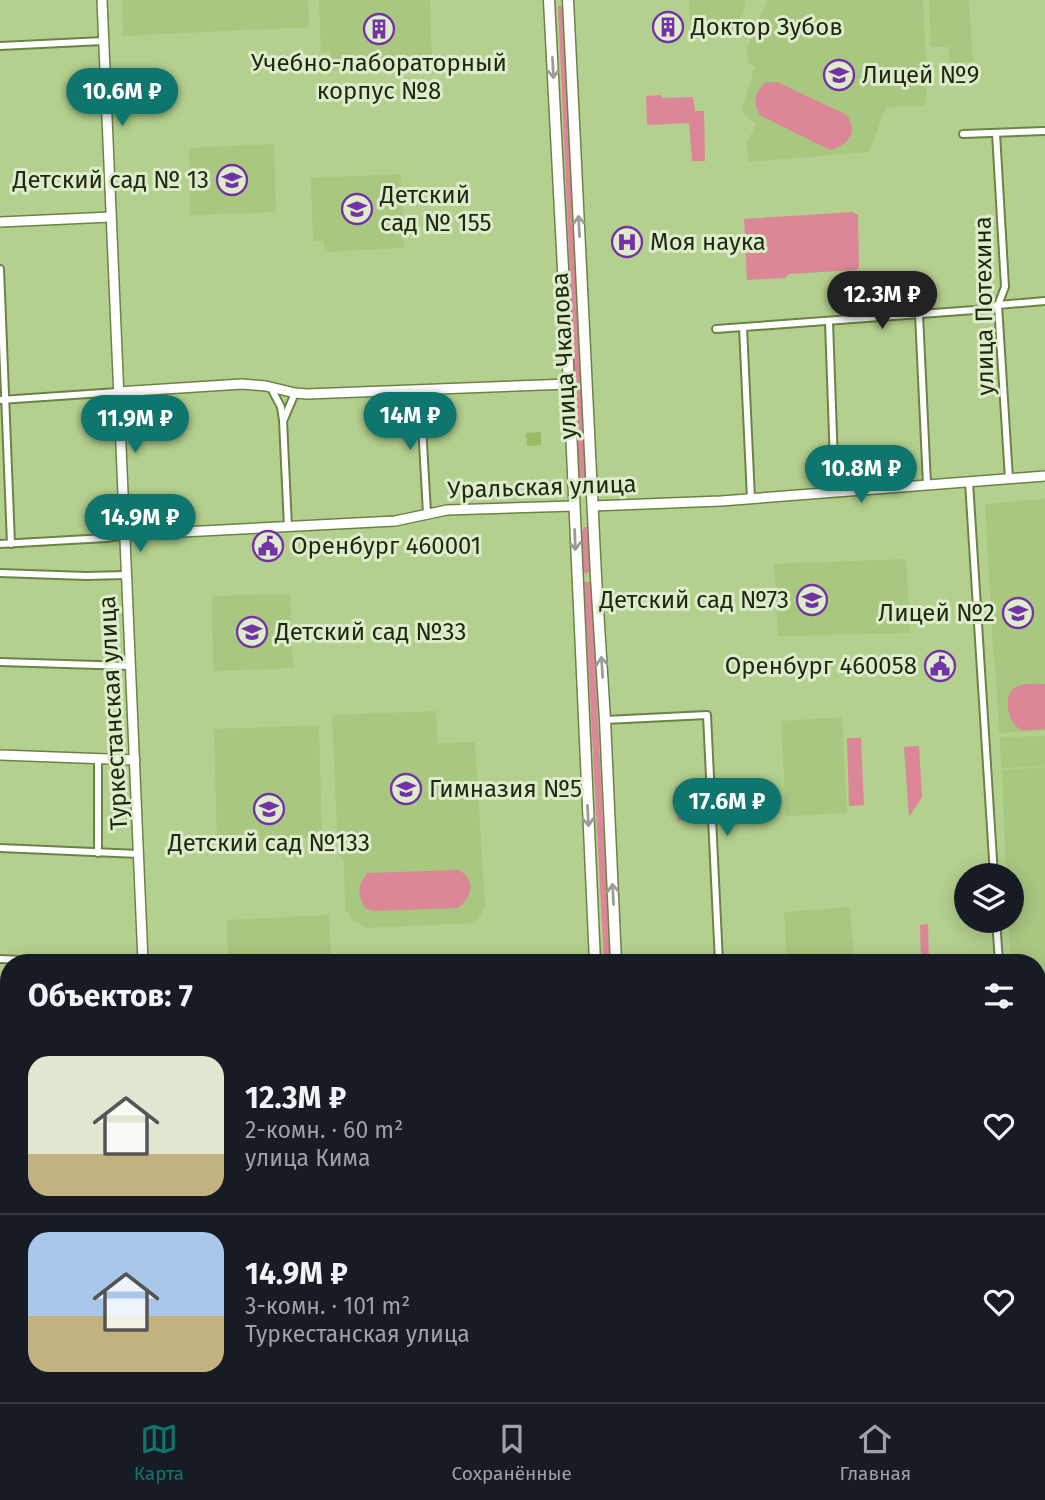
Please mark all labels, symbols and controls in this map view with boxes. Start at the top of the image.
building icon: Доктор Зубов [651,10,685,44]
building icon: Учебно-лабораторный корпус №8 [362,12,396,46]
place label: Доктор Зубов [690,13,843,41]
place label: Учебно-лабораторный корпус №8 [251,49,507,105]
one-way arrow [546,56,559,79]
school or university icon: Лицей №9 [822,58,856,92]
place label: Лицей №9 [862,61,979,89]
pin: 10.6M ₽ [57,68,187,128]
text: 10.6M ₽ [82,77,162,105]
school or university icon: Детский сад № 13 [215,163,249,197]
place label: Детский сад № 13 [12,166,209,194]
place label: Детский сад № 155 [379,181,492,237]
school or university icon: Детский сад № 155 [340,192,374,226]
one-way arrow [572,215,585,238]
street label: улица Потехина [968,216,1000,396]
hospital icon: Моя наука [610,225,644,259]
place label: Моя наука [650,228,766,256]
street label: улица Чкалова [546,272,582,440]
pin: 12.3M ₽ [817,272,947,331]
text: 12.3M ₽ [843,280,921,308]
pin: 14M ₽ [361,392,459,452]
pin: 11.9M ₽ [70,396,200,455]
text: 14M ₽ [380,401,440,429]
text: 11.9M ₽ [97,404,173,432]
pin: 10.8M ₽ [796,446,926,505]
text: 10.8M ₽ [821,454,901,482]
street label: Уральская улица [447,470,637,504]
pin: 14.9M ₽ [75,494,205,554]
text: 14.9M ₽ [101,503,179,531]
one-way arrow [569,528,582,551]
public building icon: Оренбург 460001 [251,529,285,563]
place label: Оренбург 460001 [291,532,481,560]
school or university icon: Детский сад №73 [795,583,829,617]
place label: Детский сад №73 [598,586,789,614]
street label: Туркестанская улица [93,595,133,831]
school or university icon: Лицей №2 [1001,596,1035,630]
place label: Лицей №2 [878,599,995,627]
school or university icon: Детский сад №33 [235,615,269,649]
place label: Детский сад №33 [274,618,466,646]
public building icon: Оренбург 460058 [923,649,957,683]
place label: Оренбург 460058 [725,652,917,680]
one-way arrow [595,656,608,679]
school or university icon: Гимназия №5 [389,772,423,806]
place label: Гимназия №5 [429,775,582,803]
pin: 17.6M ₽ [662,778,792,838]
text: 17.6M ₽ [689,787,765,815]
school or university icon: Детский сад №133 [252,792,286,826]
one-way arrow [581,805,594,828]
place label: Детский сад №133 [167,829,370,857]
map controls [954,863,1024,933]
button: layers [954,863,1024,933]
one-way arrow [606,883,619,906]
icon: filters [980,977,1018,1015]
text: Объектов: 7 [28,978,193,1014]
text: 12.3M ₽ [245,1080,346,1116]
icon: home [84,1084,168,1168]
icon: heart [980,1107,1018,1145]
text: 2-комн. · 60 m² [245,1116,403,1144]
text: улица Кима [245,1144,370,1172]
text: 14.9M ₽ [245,1256,348,1292]
icon: home [84,1260,168,1344]
icon: heart [980,1283,1018,1321]
text: 3-комн. · 101 m² [245,1292,410,1320]
text: Туркестанская улица [245,1320,470,1348]
tab: Карта [134,1420,184,1485]
tab: Сохранённые [452,1420,572,1485]
tab: Главная [839,1420,911,1485]

